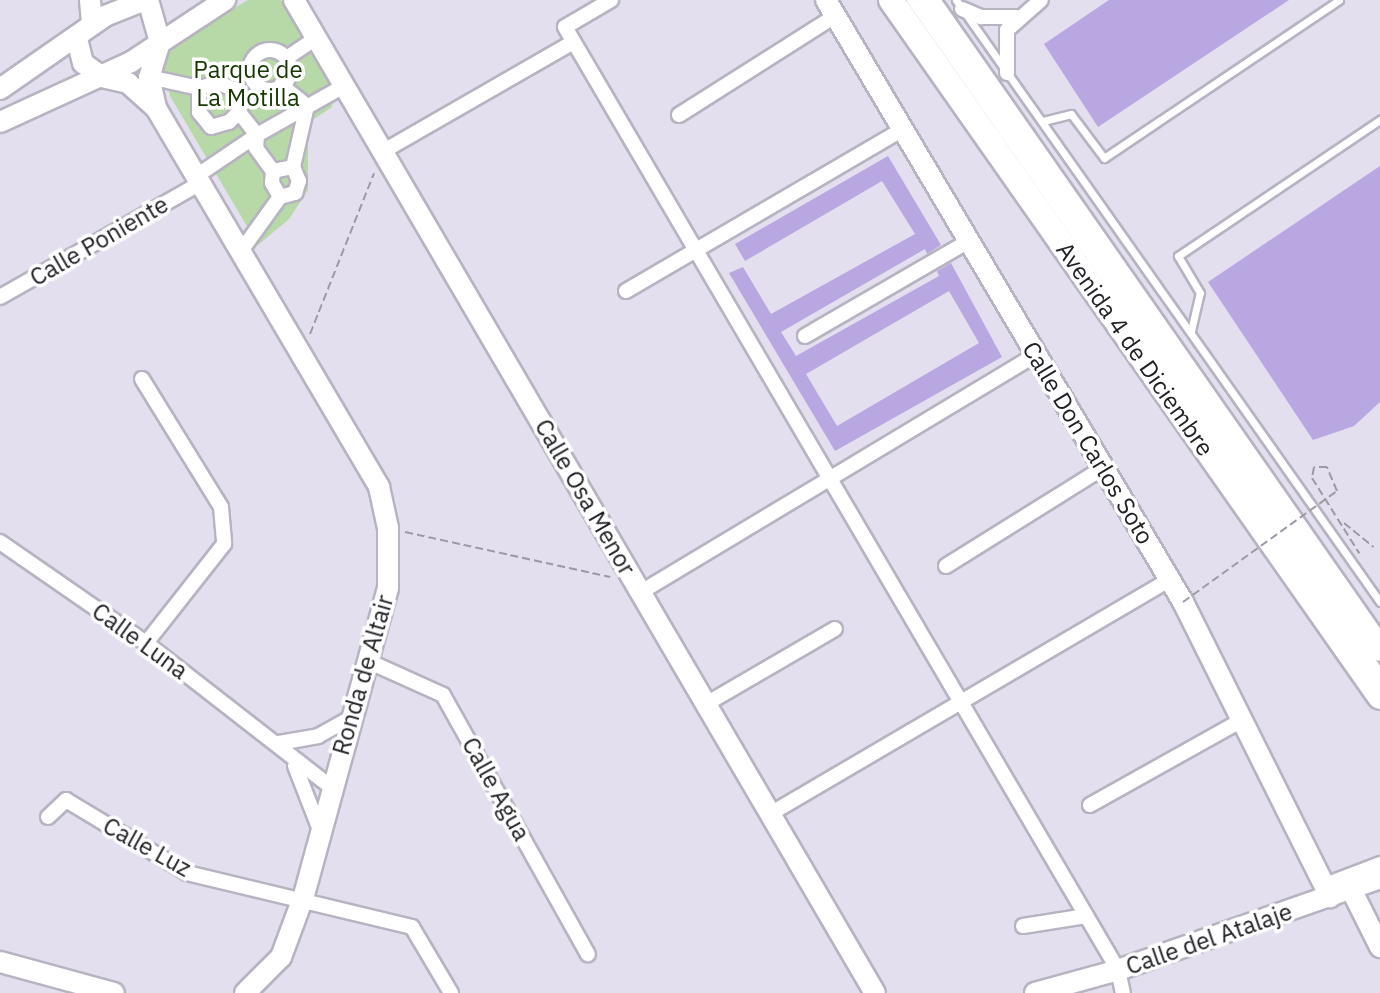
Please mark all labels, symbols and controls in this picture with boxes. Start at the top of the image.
park label: Parque de La Motilla [193,56,303,112]
street label: Calle Poniente [25,190,173,292]
street label: Avenida 4 de Diciembre [1050,236,1220,462]
street label: Calle Don Carlos Soto [1016,336,1160,550]
street label: Calle Osa Menor [529,414,641,580]
street label: Ronda de Altair [326,592,400,758]
street label: Calle Luna [86,597,194,685]
street label: Calle Agua [456,732,536,846]
street label: Calle Luz [98,811,196,883]
street label: Calle del Atalaje [1122,897,1296,981]

